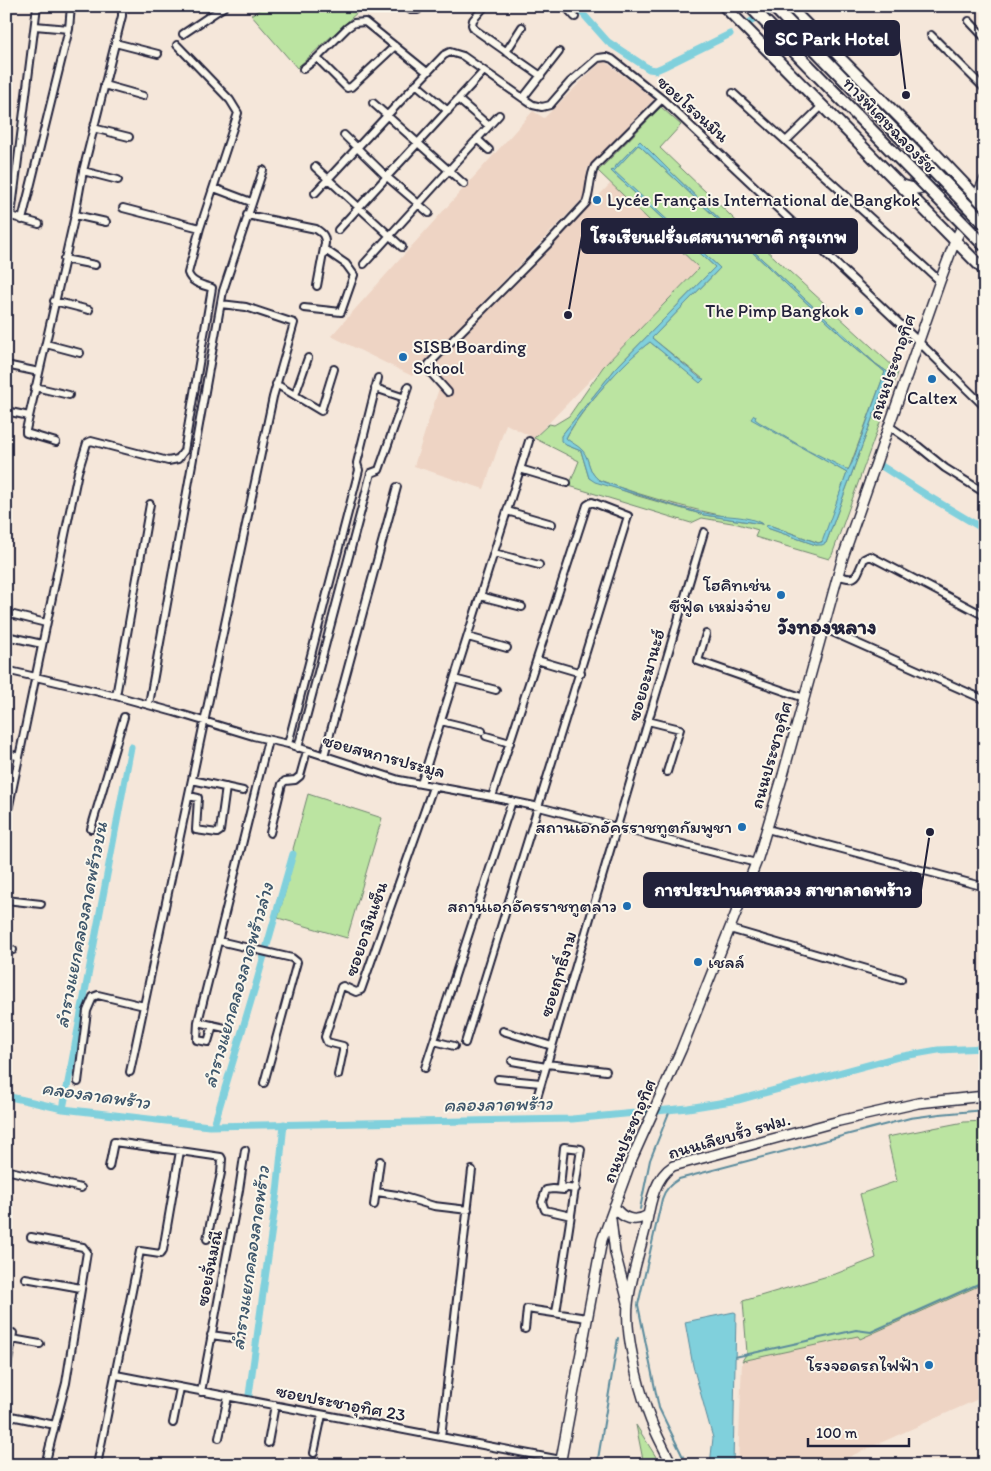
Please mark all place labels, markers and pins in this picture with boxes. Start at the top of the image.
callout: SC Park Hotel [765,21,899,55]
place label: Lycée Français International de Bangkok [607,189,920,211]
marker: Lycée Français International de Bangkok [591,194,603,206]
callout: โรงเรียนฝรั่งเศสนานาชาติ กรุงเทพ [582,219,857,253]
place label: The Pimp Bangkok [705,300,850,322]
marker: The Pimp Bangkok [853,305,865,317]
place label: SISB Boarding School [413,336,527,379]
marker: SISB Boarding School [397,351,409,363]
marker: Caltex [926,373,938,385]
place label: Caltex [907,387,957,409]
place label: โฮคิทเช่น ซีฟู้ด เหม่งจ๋าย [669,574,772,617]
marker: โฮคิทเช่น ซีฟู้ด เหม่งจ๋าย [775,589,787,601]
place label: สถานเอกอัครราชทูตกัมพูชา [536,816,732,838]
marker: สถานเอกอัครราชทูตกัมพูชา [736,821,748,833]
callout: การประปานครหลวง สาขาลาดพร้าว [644,873,921,907]
place label: สถานเอกอัครราชทูตลาว [448,895,617,917]
marker: สถานเอกอัครราชทูตลาว [621,900,633,912]
place label: เชลล์ [708,951,745,973]
marker: เชลล์ [692,956,704,968]
place label: โรงจอดรถไฟฟ้า [806,1354,919,1376]
marker: โรงจอดรถไฟฟ้า [923,1359,935,1371]

